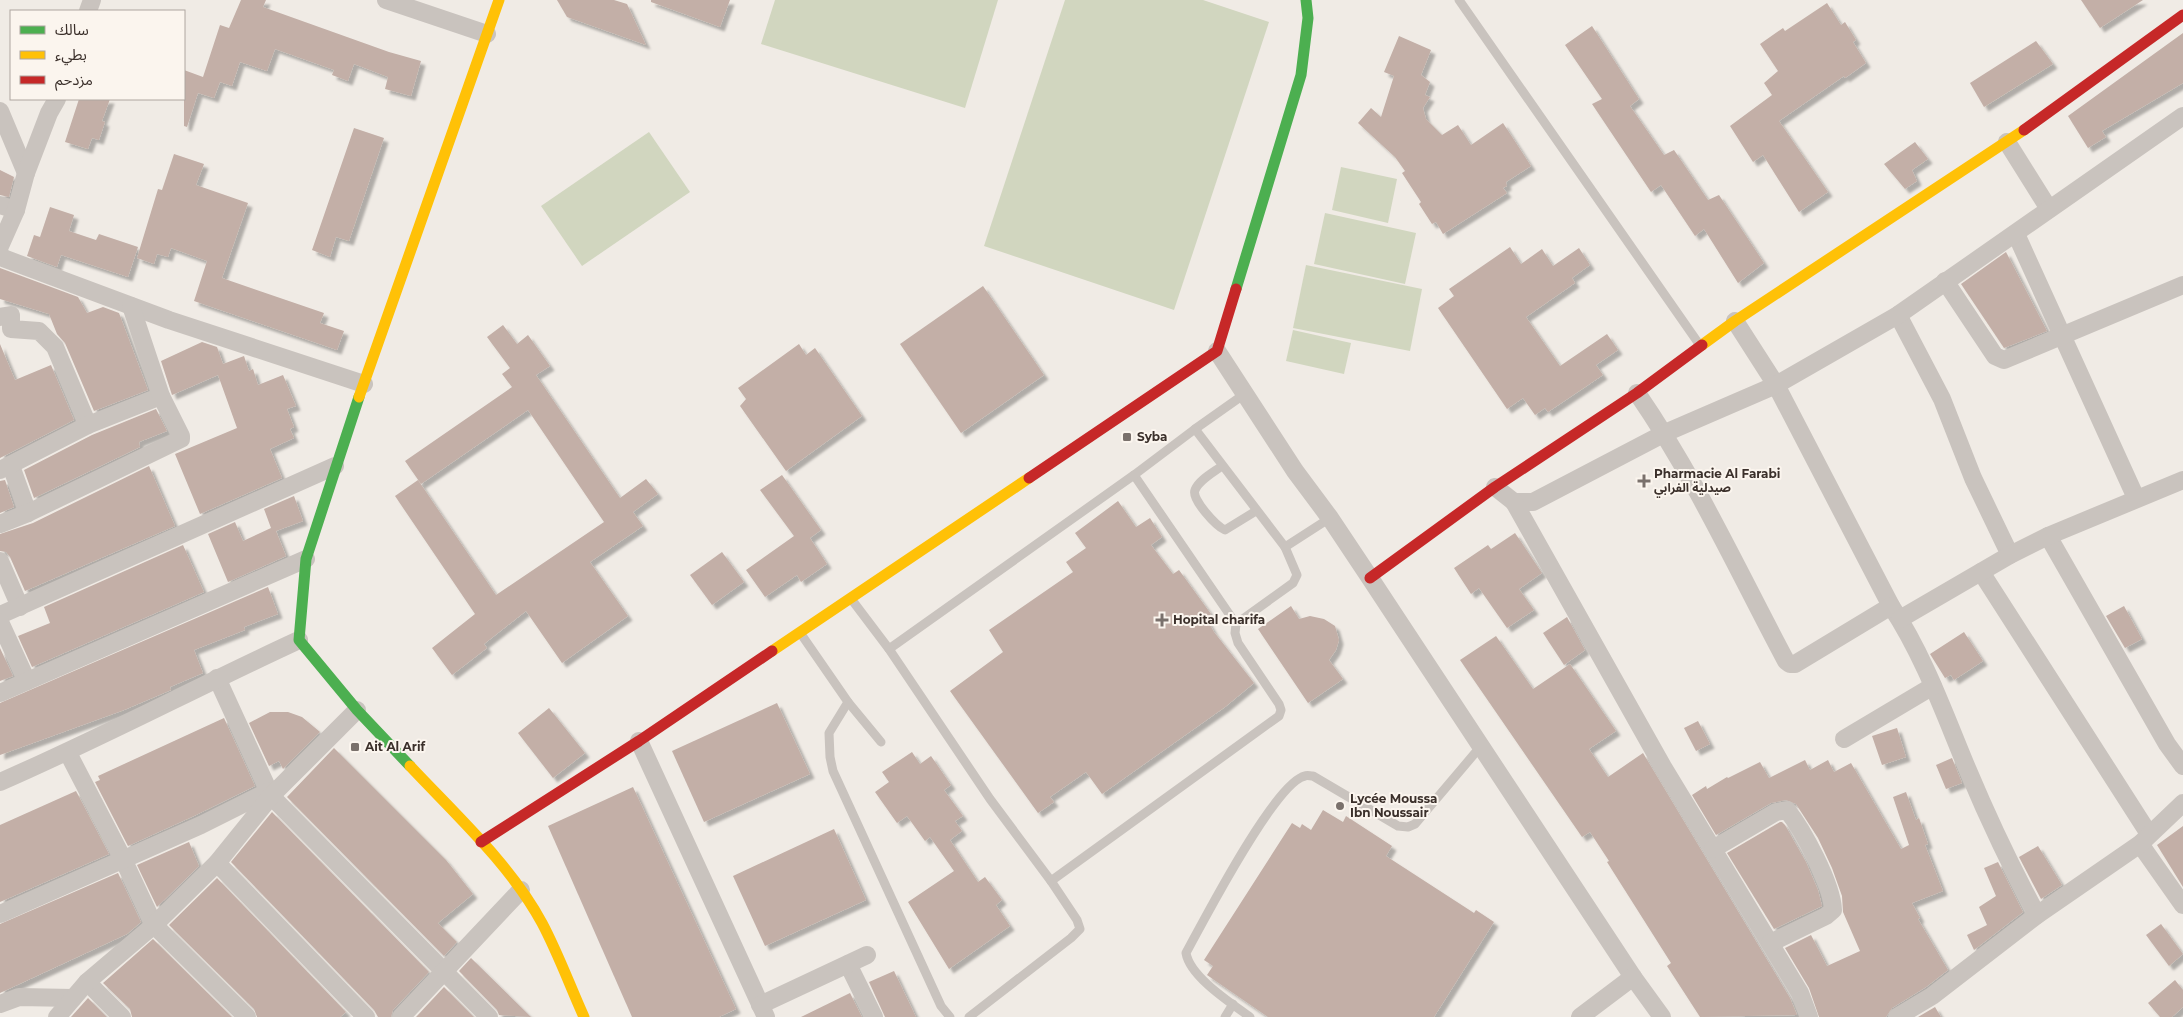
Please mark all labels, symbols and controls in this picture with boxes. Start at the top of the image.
legend [10,10,185,100]
text: سالك [55,20,89,39]
text: بطيء [55,45,87,66]
text: مزدحم [55,70,93,91]
place label: Syba [1137,429,1167,444]
marker: Syba [1121,431,1133,443]
place label: Pharmacie Al Farabi صيدلية الفرابي [1654,466,1780,498]
marker: Pharmacie Al Farabi صيدلية الفرابي [1638,475,1650,487]
place label: Hopital charifa [1173,612,1265,627]
marker: Hopital charifa [1155,613,1169,627]
place label: Ait Al Arif [364,739,427,754]
marker: Ait Al Arif [349,741,361,753]
place label: Lycée Moussa Ibn Noussair [1350,791,1438,820]
marker: Lycée Moussa Ibn Noussair [1334,800,1346,812]

